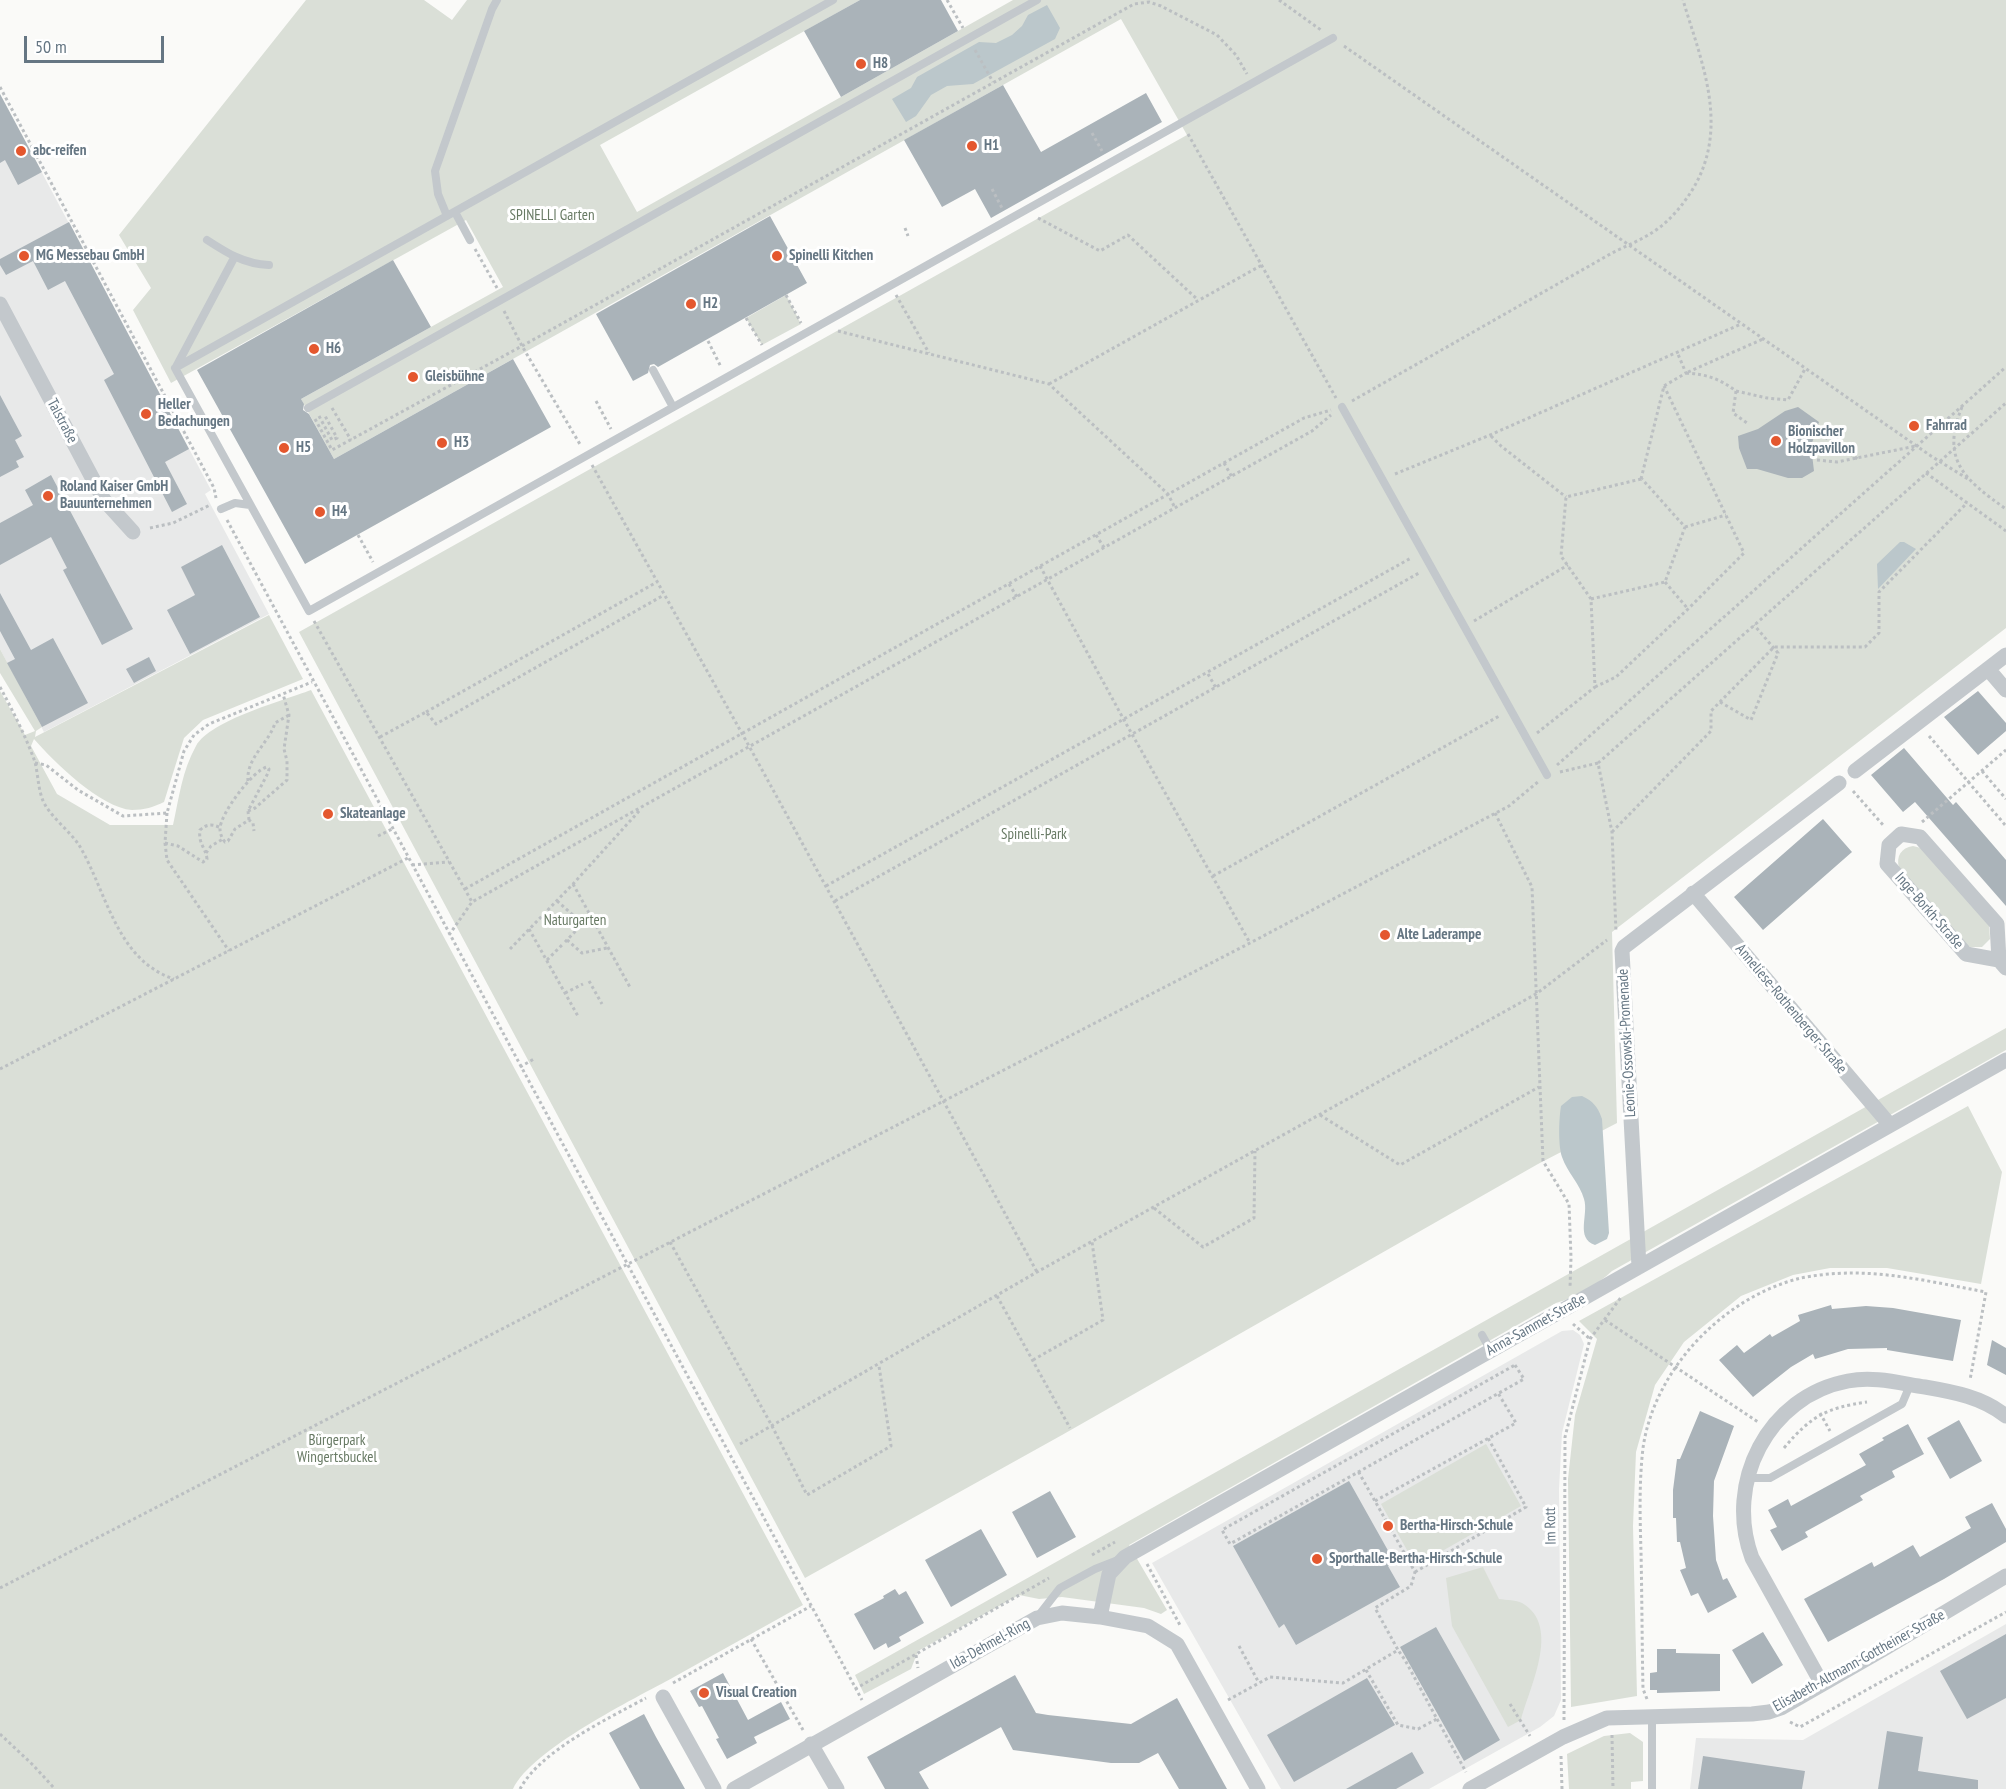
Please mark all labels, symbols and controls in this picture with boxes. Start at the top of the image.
scale bar [27,24,166,62]
text: 50 m [35,35,67,58]
place label: H8 [873,55,888,73]
marker: H8 [854,57,868,71]
place label: H1 [984,137,999,155]
marker: H1 [965,139,979,153]
place label: abc-reifen [33,142,86,160]
marker: abc-reifen [14,144,28,158]
park label: SPINELLI Garten [510,207,594,225]
place label: MG Messebau GmbH [36,247,145,265]
place label: Spinelli Kitchen [789,247,873,265]
marker: MG Messebau GmbH [17,249,31,263]
marker: Spinelli Kitchen [770,249,784,263]
place label: H2 [703,295,718,313]
marker: H2 [684,297,698,311]
place label: H6 [326,340,341,358]
marker: H6 [307,342,321,356]
place label: Gleisbühne [425,368,484,386]
marker: Gleisbühne [406,370,420,384]
street label: Talstraße [43,396,81,446]
place label: Heller Bedachungen [158,396,230,431]
marker: Heller Bedachungen [139,407,153,421]
place label: Fahrrad [1926,417,1967,435]
marker: Fahrrad [1907,419,1921,433]
place label: Bionischer Holzpavillon [1788,423,1855,458]
place label: H3 [454,434,469,452]
marker: Bionischer Holzpavillon [1769,434,1783,448]
marker: H3 [435,436,449,450]
place label: H5 [296,439,311,457]
marker: H5 [277,441,291,455]
place label: Roland Kaiser GmbH Bauunternehmen [60,478,168,513]
marker: Roland Kaiser GmbH Bauunternehmen [41,489,55,503]
place label: H4 [332,503,347,521]
marker: H4 [313,505,327,519]
place label: Skateanlage [340,805,406,823]
marker: Skateanlage [321,807,335,821]
park label: Spinelli-Park [1001,826,1067,844]
street label: Inge-Borkh-Straße [1891,869,1967,953]
park label: Naturgarten [544,912,606,930]
place label: Alte Laderampe [1397,926,1481,944]
marker: Alte Laderampe [1378,928,1392,942]
street label: Anneliese-Rothenberger-Straße [1731,940,1851,1078]
street label: Leonie-Ossowski-Promenade [1614,968,1640,1118]
street label: Anna-Sammet-Straße [1483,1290,1589,1360]
park label: Bürgerpark Wingertsbuckel [297,1432,377,1467]
street label: Im Rott [1542,1507,1560,1545]
place label: Bertha-Hirsch-Schule [1400,1517,1513,1535]
marker: Bertha-Hirsch-Schule [1381,1519,1395,1533]
place label: Sporthalle-Bertha-Hirsch-Schule [1329,1550,1502,1568]
marker: Sporthalle-Bertha-Hirsch-Schule [1310,1552,1324,1566]
street label: Elisabeth-Altmann-Gottheiner-Straße [1770,1606,1948,1716]
street label: Ida-Dehmel-Ring [947,1615,1033,1673]
place label: Visual Creation [716,1684,797,1702]
marker: Visual Creation [697,1686,711,1700]

